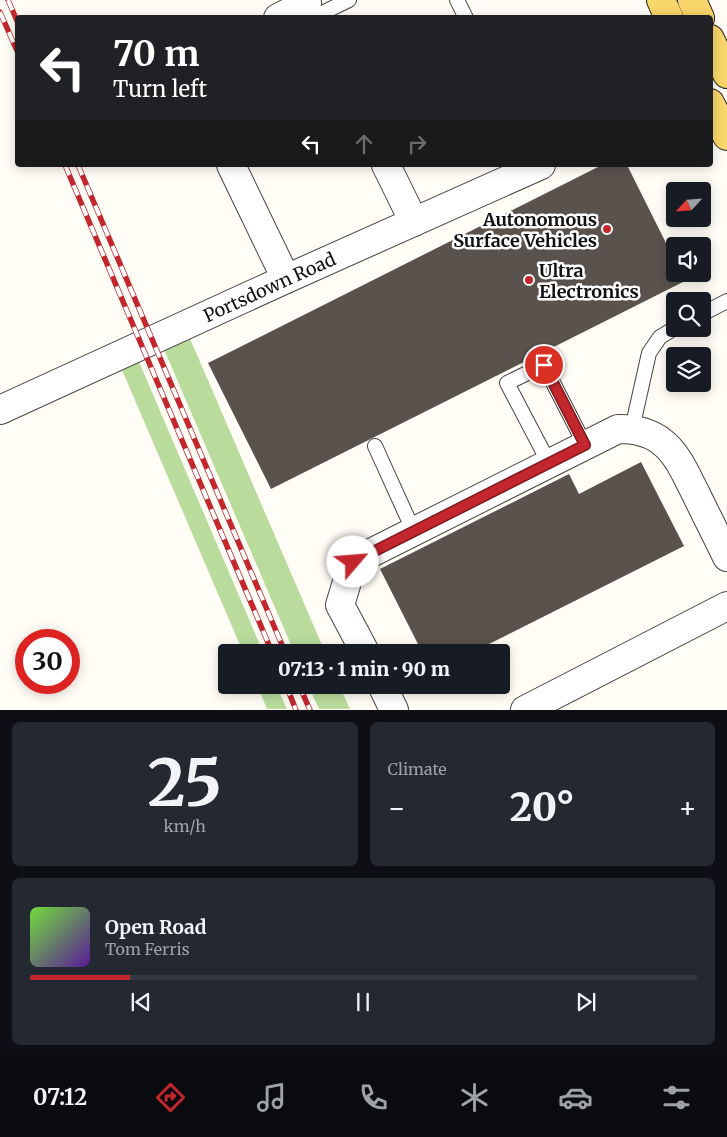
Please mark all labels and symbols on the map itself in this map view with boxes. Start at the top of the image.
north arrow [666,182,711,228]
place label: Autonomous Surface Vehicles [453,208,597,252]
marker: Autonomous Surface Vehicles [601,223,613,235]
street label: Portsdown Road [199,247,339,327]
place label: Ultra Electronics [539,259,639,303]
marker: Ultra Electronics [523,274,535,286]
pin [523,344,565,386]
position arrow [326,535,378,587]
speed limit sign: 30 [15,629,80,694]

